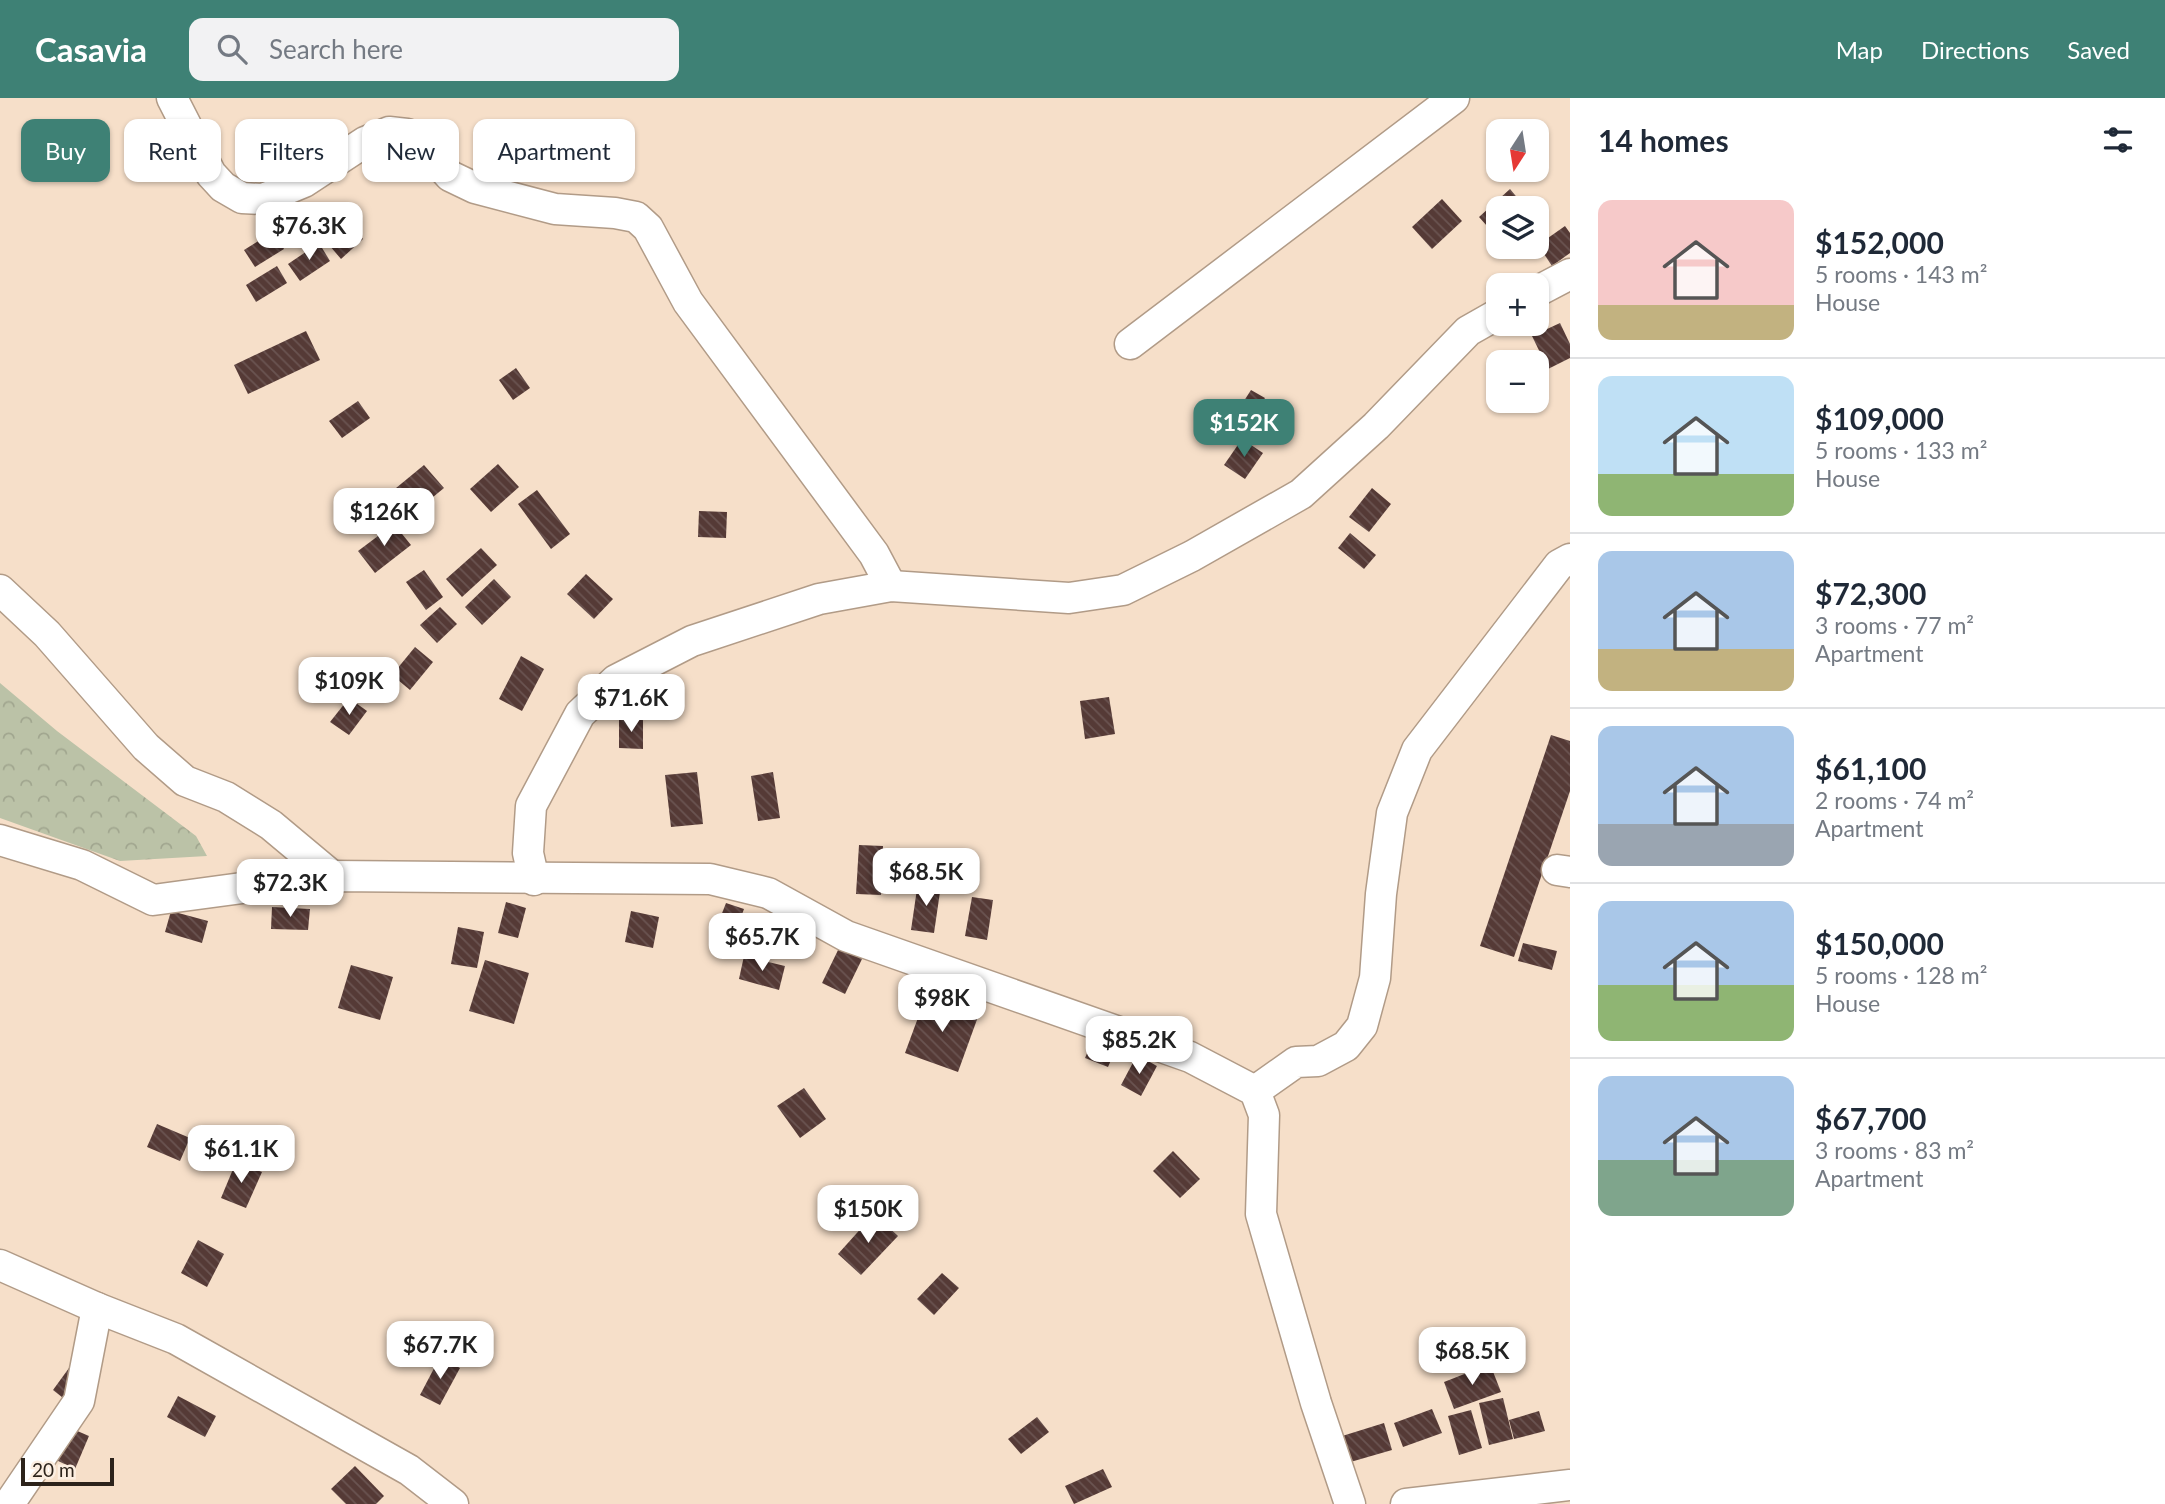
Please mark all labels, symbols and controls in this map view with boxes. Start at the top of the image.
search box [189,18,679,81]
text: Casavia [35,29,147,69]
icon: search [213,30,251,68]
text: Search here [269,33,403,65]
text: Map [1836,35,1883,64]
text: Directions [1921,35,2029,64]
text: Saved [2067,35,2130,64]
chip: Buy [21,119,110,182]
chip: Rent [124,119,221,182]
chip: Filters [235,119,348,182]
chip: New [362,119,459,182]
chip: Apartment [473,119,635,182]
north arrow [1486,119,1549,182]
map controls [1486,119,1549,413]
icon: filters [2099,121,2137,159]
text: 14 homes [1598,122,1729,158]
button: layers [1486,196,1549,259]
pin: $76.3K [252,202,366,262]
text: $76.3K [272,211,346,239]
text: $152,000 [1815,224,1944,260]
icon: home [1654,228,1738,312]
text: 5 rooms · 143 m² [1815,260,1987,288]
button: + [1486,273,1549,336]
text: House [1815,288,1880,316]
button: − [1486,350,1549,413]
pin: $152K [1195,400,1293,459]
text: $109,000 [1815,400,1944,436]
icon: home [1654,404,1738,488]
text: $152K [1209,408,1279,436]
text: 5 rooms · 133 m² [1815,436,1987,464]
text: House [1815,464,1880,492]
pin: $126K [335,489,433,548]
text: $126K [349,497,419,525]
text: $72,300 [1815,575,1926,611]
icon: home [1654,579,1738,663]
text: 3 rooms · 77 m² [1815,611,1974,639]
text: Apartment [1815,639,1923,667]
pin: $109K [300,658,398,717]
text: $109K [314,666,384,694]
pin: $71.6K [574,674,688,734]
text: $71.6K [594,683,668,711]
text: $61,100 [1815,750,1926,786]
icon: home [1654,754,1738,838]
text: 2 rooms · 74 m² [1815,786,1974,814]
text: Apartment [1815,814,1923,842]
pin: $68.5K [869,848,983,908]
text: $68.5K [889,857,963,885]
pin: $72.3K [233,860,347,919]
text: $72.3K [253,868,327,896]
pin: $65.7K [705,914,819,973]
text: $65.7K [725,922,799,950]
text: $150,000 [1815,925,1944,961]
icon: home [1654,929,1738,1013]
text: 5 rooms · 128 m² [1815,961,1987,989]
pin: $98K [901,974,983,1034]
text: $98K [914,983,970,1011]
text: House [1815,989,1880,1017]
pin: $85.2K [1082,1016,1196,1076]
text: $85.2K [1102,1025,1176,1053]
text: $67,700 [1815,1100,1926,1136]
icon: home [1654,1104,1738,1188]
pin: $61.1K [184,1126,298,1185]
text: $61.1K [204,1134,278,1162]
text: 3 rooms · 83 m² [1815,1136,1974,1164]
text: Apartment [1815,1164,1923,1192]
pin: $150K [819,1186,917,1245]
text: $150K [833,1194,903,1222]
pin: $67.7K [383,1322,497,1381]
pin: $68.5K [1415,1328,1529,1387]
text: $67.7K [403,1330,477,1358]
text: $68.5K [1435,1336,1509,1364]
scale bar [21,1455,114,1487]
text: 20 m [32,1458,75,1481]

